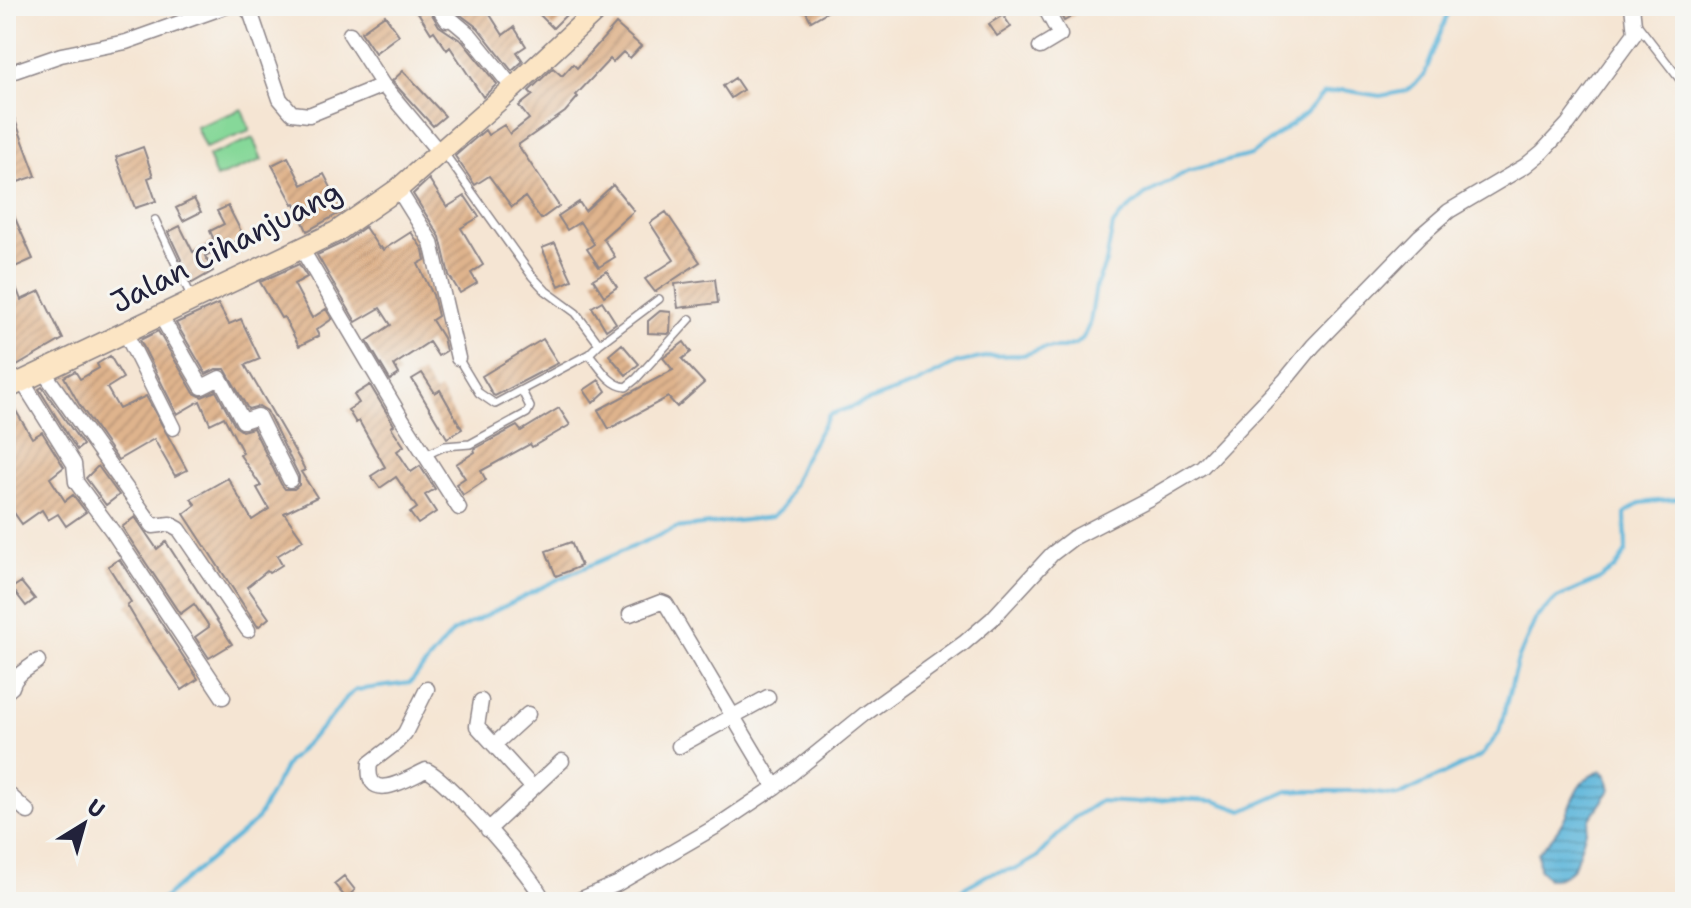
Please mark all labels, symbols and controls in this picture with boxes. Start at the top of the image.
street label: Jalan Cihanjuang [103,171,348,322]
north arrow [44,784,124,864]
text: U [81,792,110,825]

